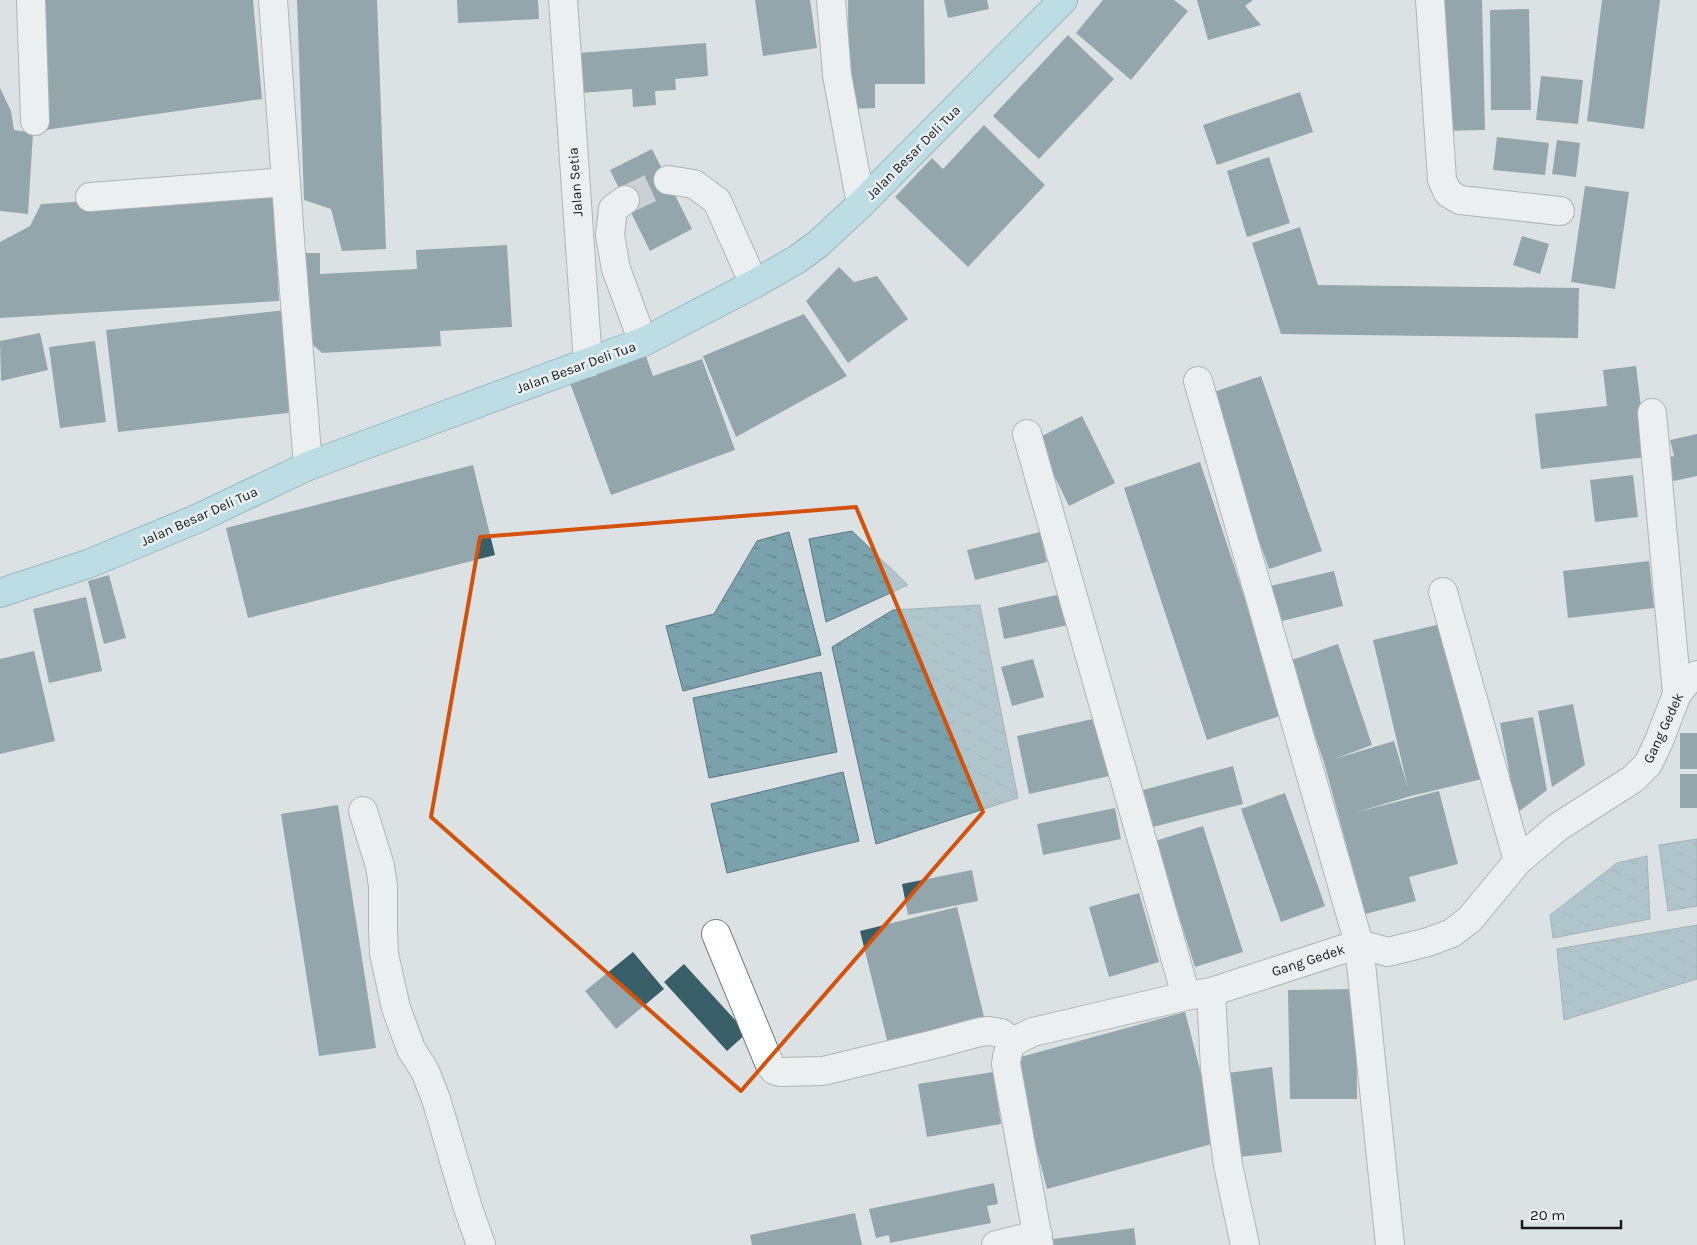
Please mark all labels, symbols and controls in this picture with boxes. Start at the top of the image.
street label: Jalan Besar Deli Tua [863,102,964,203]
street label: Jalan Setia [565,147,586,217]
street label: Jalan Besar Deli Tua [514,338,638,397]
street label: Jalan Besar Deli Tua [138,483,260,550]
street label: Gang Gedek [1640,690,1687,766]
street label: Gang Gedek [1269,941,1347,980]
scale bar [1522,1198,1621,1230]
text: 20 m [1530,1206,1565,1224]

